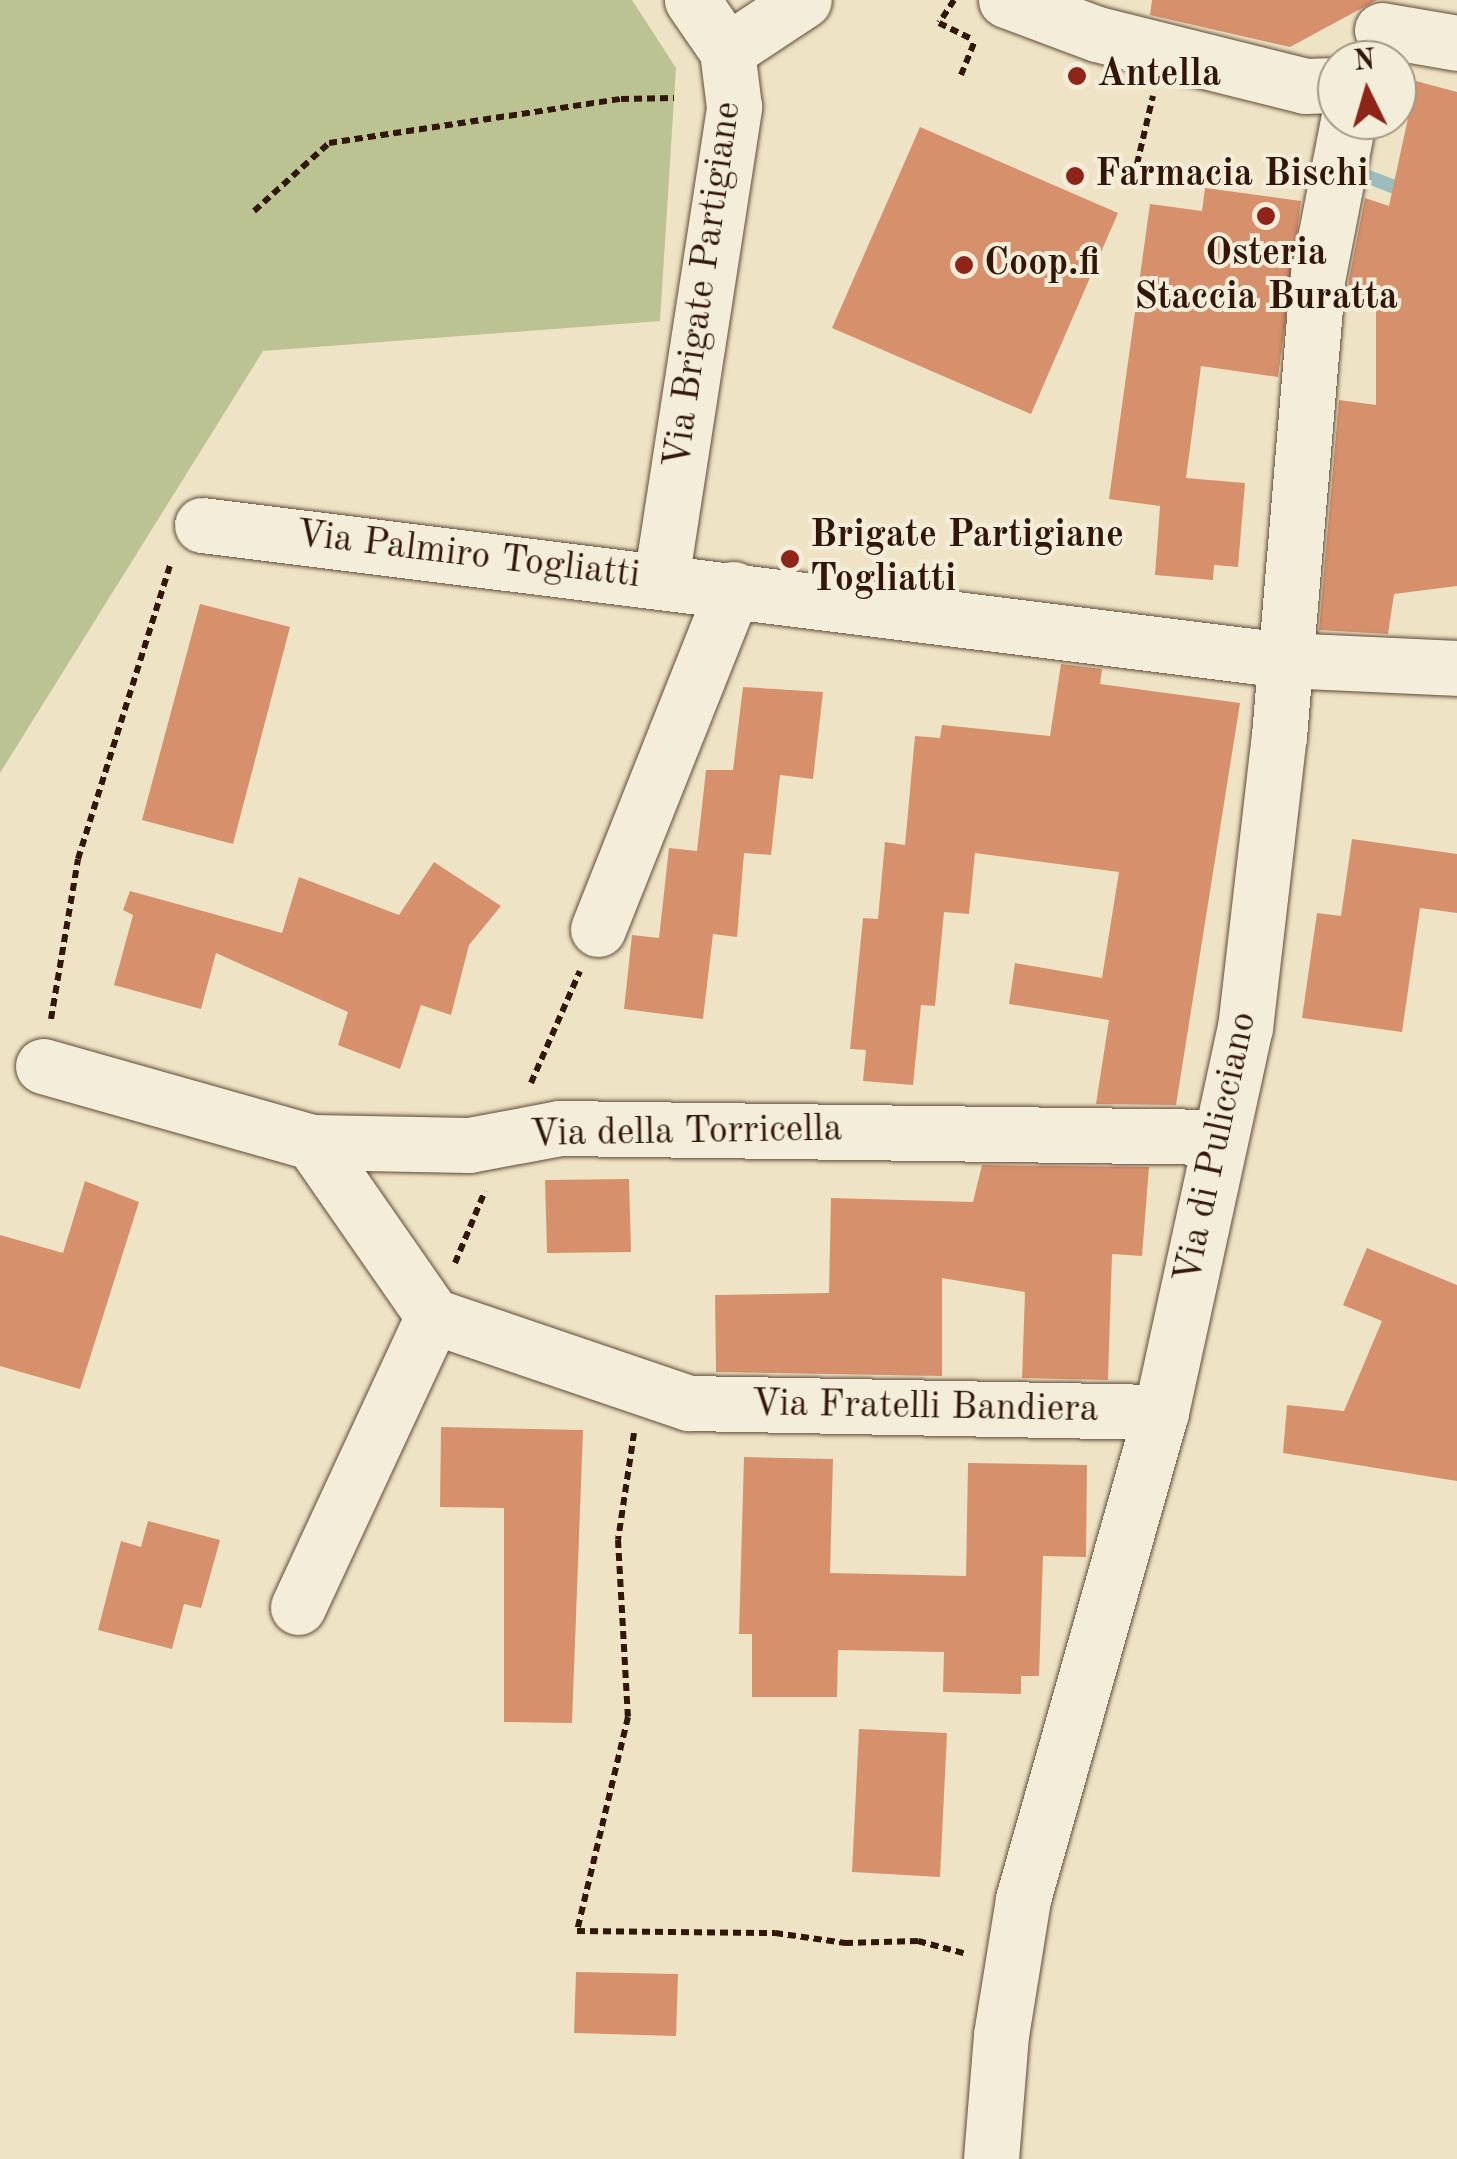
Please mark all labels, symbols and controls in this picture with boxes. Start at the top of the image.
north arrow [1317,40,1417,140]
text: N [1353,47,1376,77]
place label: Antella [1097,53,1221,99]
marker: Antella [1066,65,1088,87]
street label: Via Brigate Partigiane [656,99,752,471]
place label: Farmacia Bischi [1095,153,1369,199]
marker: Farmacia Bischi [1064,165,1086,187]
marker: Osteria Staccia Buratta [1255,205,1277,227]
place label: Osteria Staccia Buratta [1134,232,1398,322]
place label: Coop.fi [984,242,1100,288]
marker: Coop.fi [953,254,975,276]
street label: Via Palmiro Togliatti [293,512,643,600]
place label: Brigate Partigiane Togliatti [810,514,1124,604]
marker: Brigate Partigiane Togliatti [779,548,801,570]
street label: Via di Pulicciano [1166,1008,1268,1288]
street label: Via della Torricella [529,1107,843,1159]
street label: Via Fratelli Bandiera [751,1382,1099,1434]

